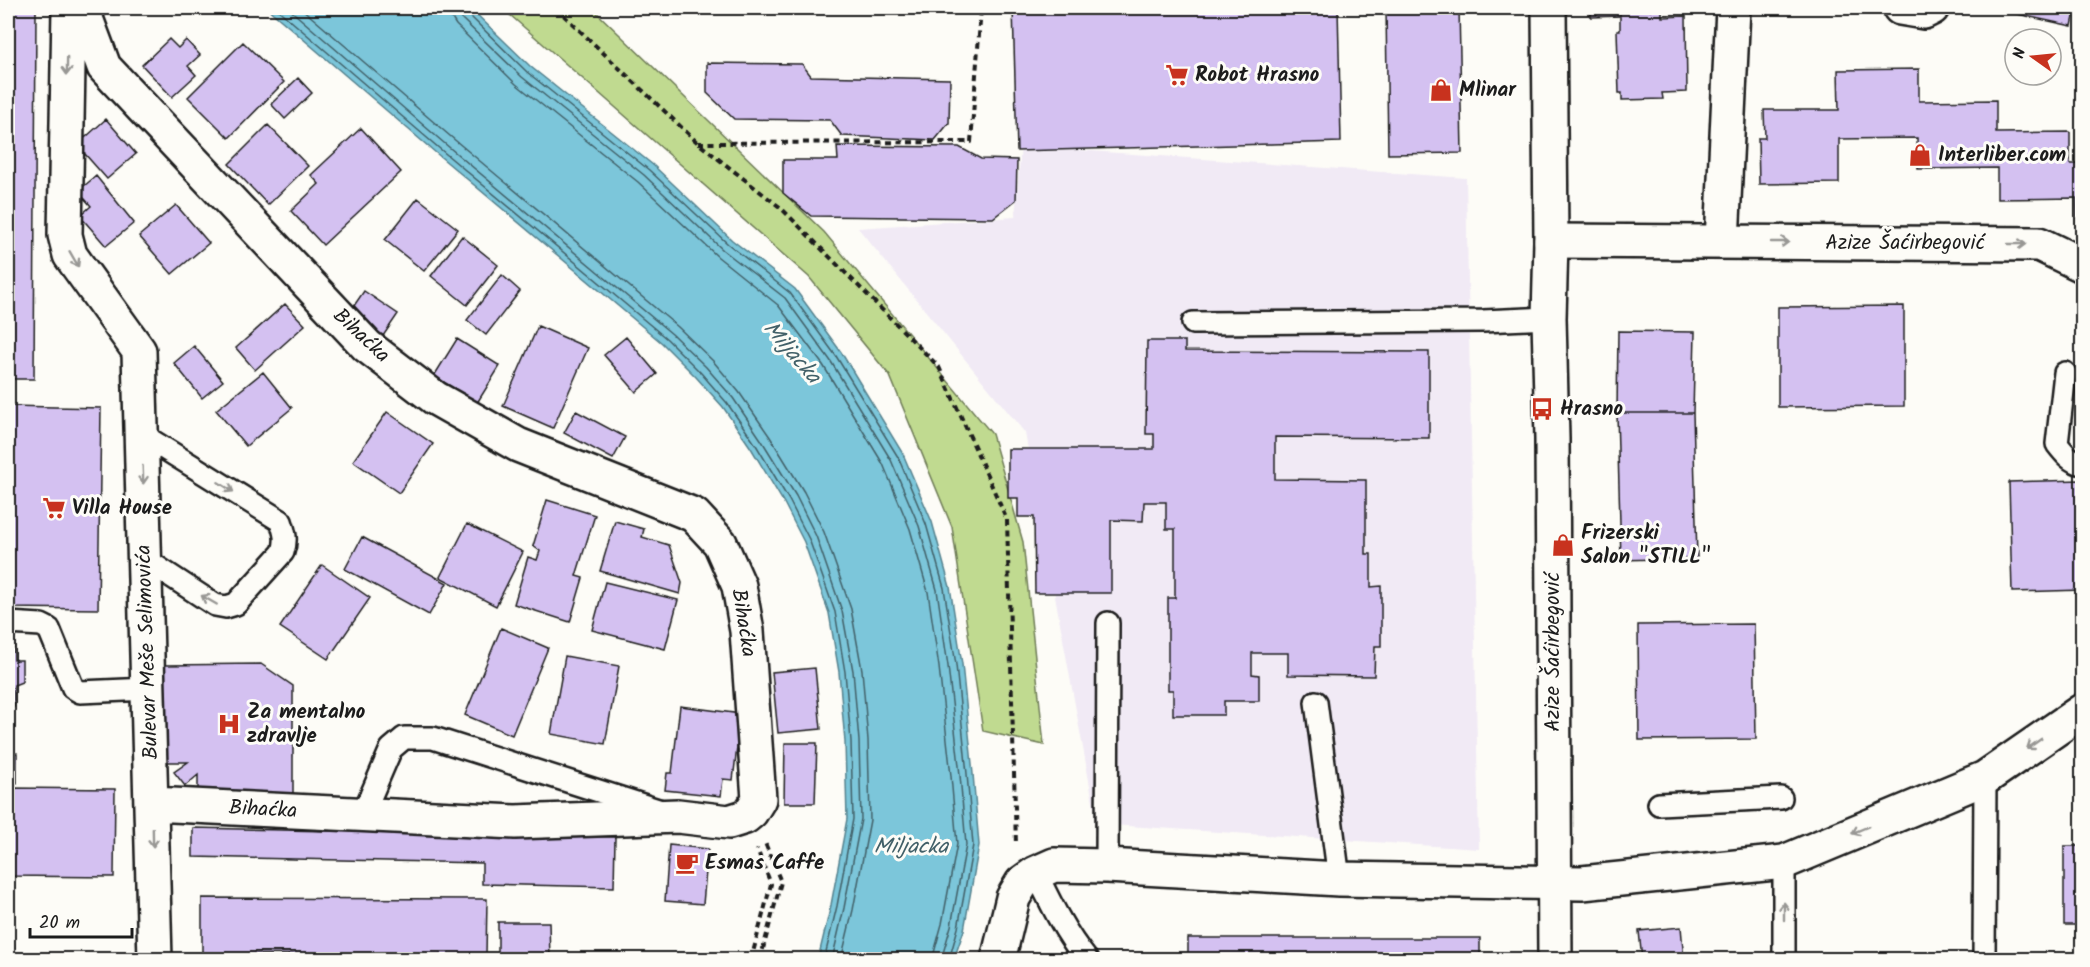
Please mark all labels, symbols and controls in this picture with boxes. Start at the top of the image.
north arrow [2003,27,2063,87]
text: N [2007,45,2033,62]
one-way arrow [62,55,73,75]
place label: Robot Hrasno [1195,59,1320,92]
supermarket icon: Robot Hrasno [1164,62,1190,88]
place label: Mlinar [1459,74,1517,107]
shop icon: Mlinar [1428,77,1454,103]
place label: Interliber.com [1938,139,2066,172]
shop icon: Interliber.com [1907,142,1933,168]
street label: Azize Šaćirbegović [1825,227,1986,260]
one-way arrow [1770,236,1790,248]
one-way arrow [2007,238,2027,250]
one-way arrow [68,250,80,267]
street label: Bihaćka [325,301,397,371]
water label: Miljacka [753,313,830,394]
place label: Hrasno [1560,393,1623,426]
bus stop icon: Hrasno [1529,396,1555,422]
one-way arrow [137,465,148,485]
one-way arrow [218,481,234,493]
place label: Villa House [72,492,172,525]
supermarket icon: Villa House [41,495,67,521]
place label: Frizerski Salon "STILL" [1581,517,1711,574]
shop icon: Frizerski Salon "STILL" [1550,532,1576,558]
street label: Bulevar Meše Selimovića [128,544,168,760]
street label: Azize Šaćirbegović [1537,571,1570,732]
street label: Bihaćka [721,587,765,659]
one-way arrow [201,594,218,606]
place label: Za mentalno zdravlje [247,696,366,753]
hospital icon: Za mentalno zdravlje [216,711,242,737]
one-way arrow [2027,738,2043,750]
street label: Bihaćka [228,792,298,828]
one-way arrow [1852,825,1870,836]
one-way arrow [147,828,158,848]
water label: Miljacka [874,830,950,865]
place label: Esmas Caffe [705,847,824,880]
cafe icon: Esmas Caffe [674,850,700,876]
scale bar [30,901,132,939]
one-way arrow [1778,901,1790,921]
text: 20 m [39,909,80,938]

